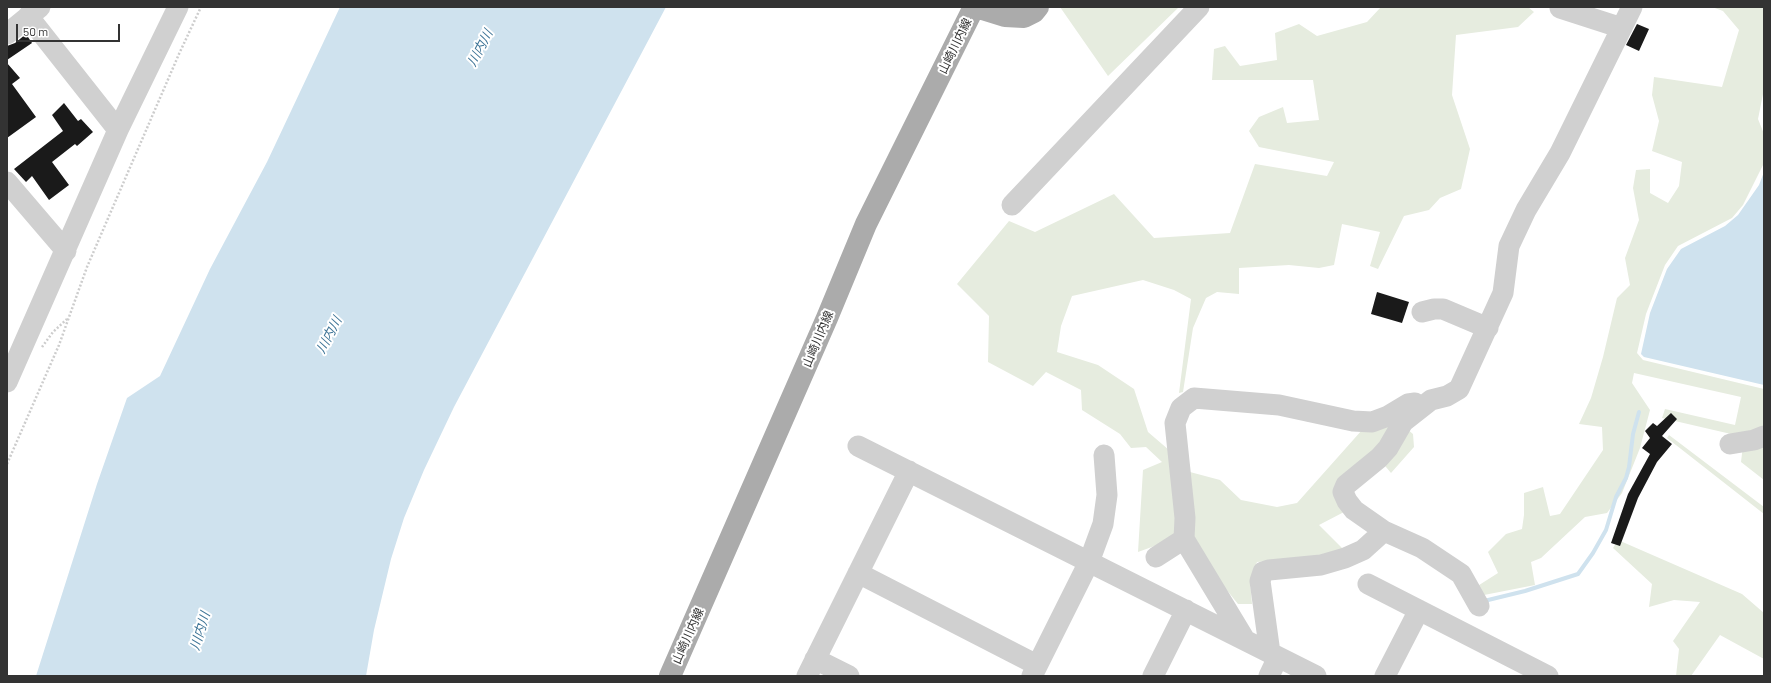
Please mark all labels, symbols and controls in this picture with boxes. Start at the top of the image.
scale bar [18,16,122,42]
street label: 山崎川内線 [935,16,975,76]
text: 50 m [23,24,48,38]
water label: 川内川 [464,27,496,69]
street label: 山崎川内線 [800,309,836,369]
water label: 川内川 [313,314,345,356]
street label: 山崎川内線 [669,606,707,666]
water label: 川内川 [187,610,213,652]

